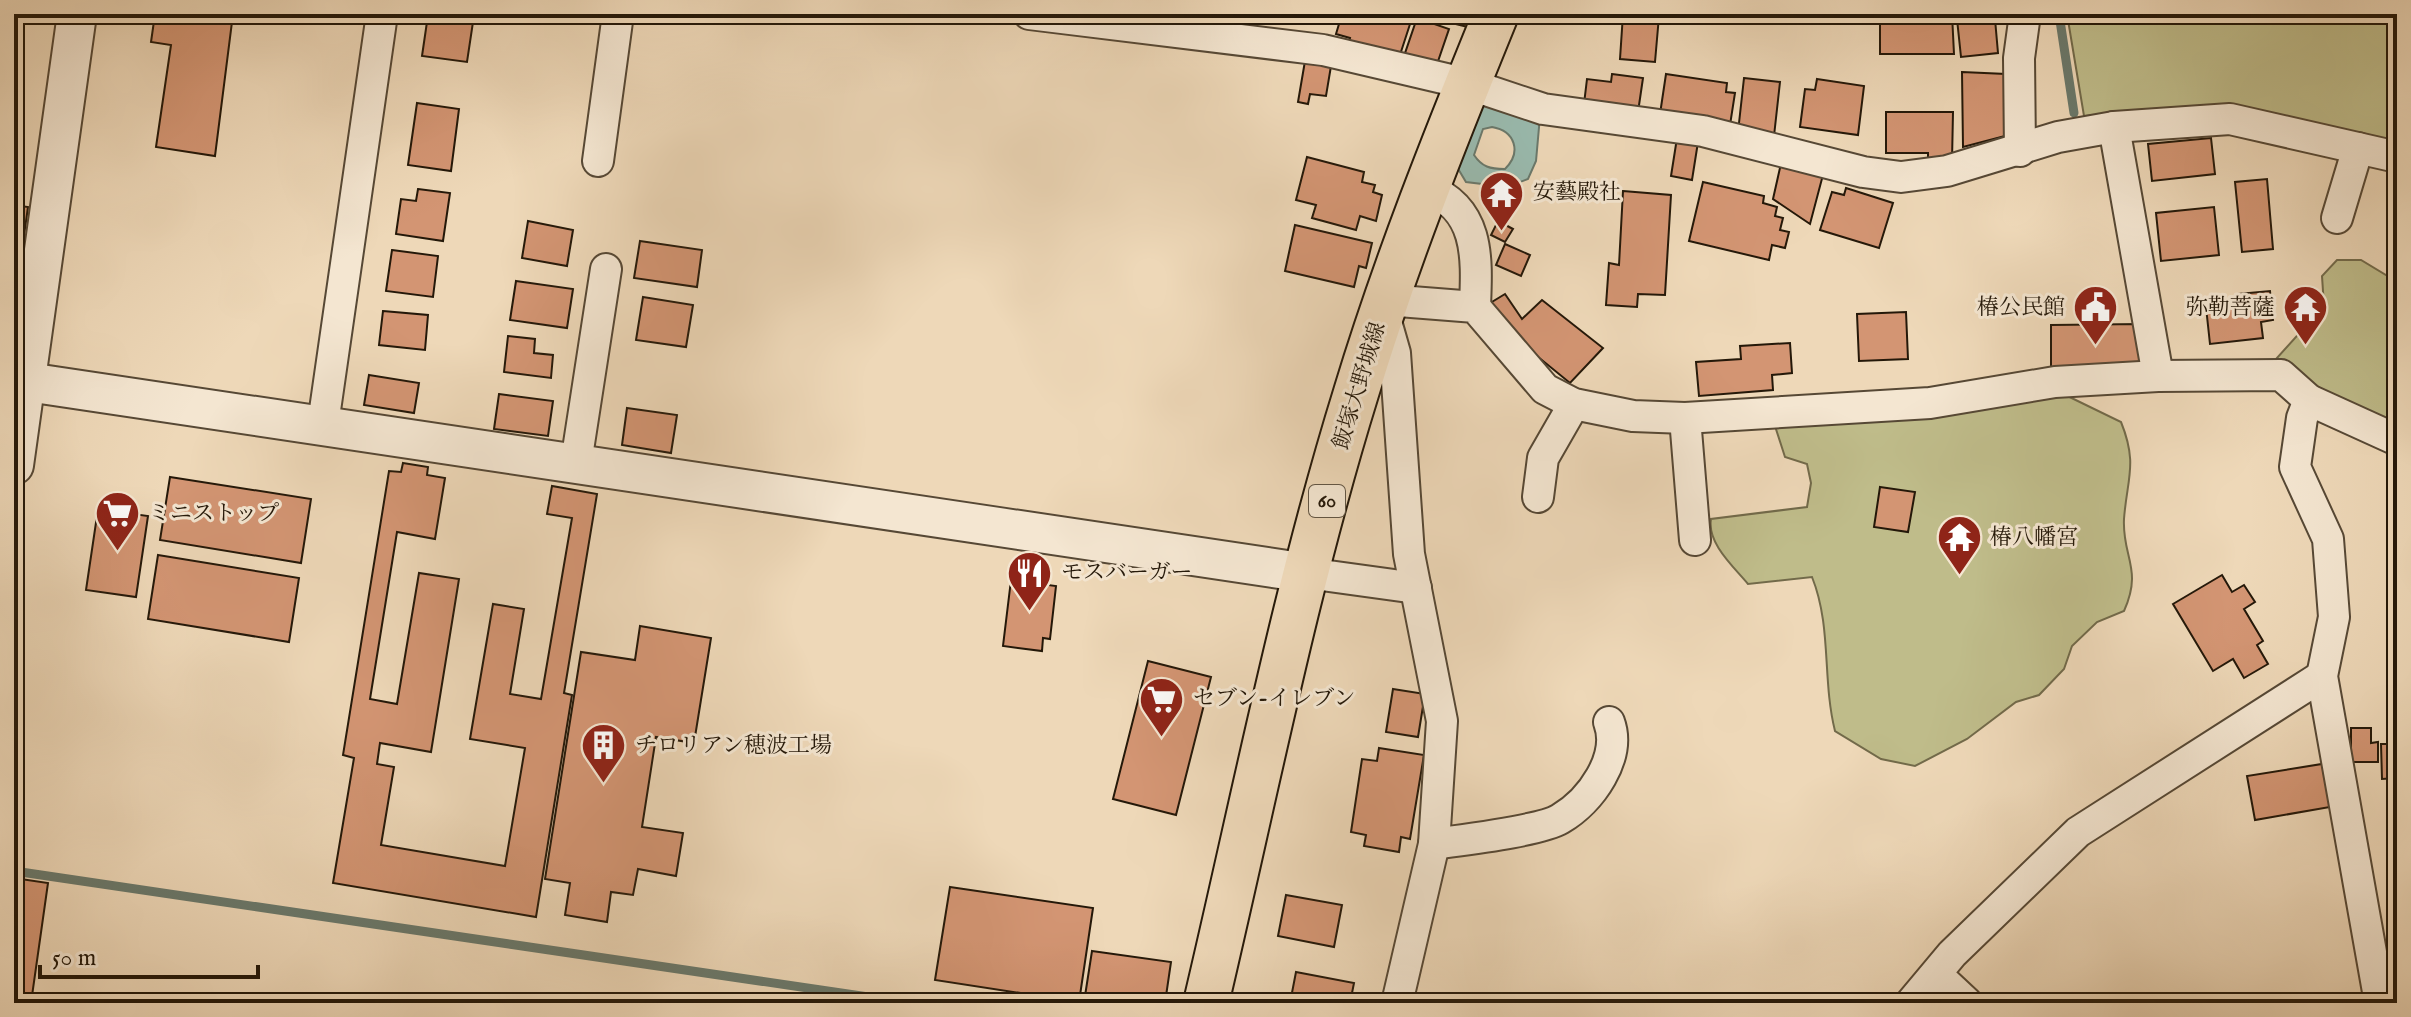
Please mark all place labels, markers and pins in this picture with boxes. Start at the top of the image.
temple icon: 安藝殿社 [1478,169,1526,232]
place label: 安藝殿社 [1533,179,1621,207]
public building icon: 椿公民館 [2072,284,2120,347]
temple icon: 弥勒菩薩 [2281,284,2329,347]
place label: 椿公民館 [1977,294,2065,322]
place label: 弥勒菩薩 [2186,294,2274,322]
supermarket icon: ミニストップ [93,490,141,553]
place label: ミニストップ [148,500,279,528]
temple icon: 椿八幡宮 [1935,514,1983,577]
place label: 椿八幡宮 [1990,524,2078,552]
restaurant icon: モスバーガー [1006,549,1054,612]
place label: モスバーガー [1061,559,1193,587]
supermarket icon: セブン-イレブン [1138,675,1186,738]
place label: セブン-イレブン [1193,685,1355,713]
building icon: チロリアン穂波工場 [580,722,628,785]
place label: チロリアン穂波工場 [635,732,832,760]

